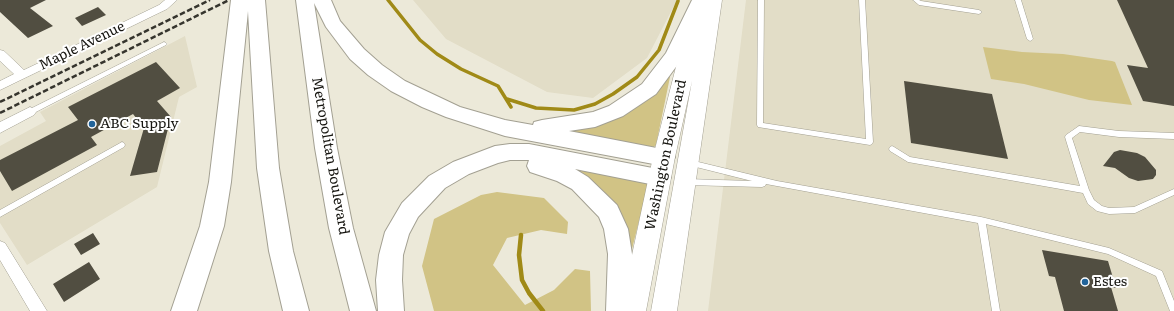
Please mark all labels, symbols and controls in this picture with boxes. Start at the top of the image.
street label: Maple Avenue [36,18,128,74]
street label: Metropolitan Boulevard [308,76,352,236]
street label: Washington Boulevard [642,78,690,232]
place label: ABC Supply [100,116,178,132]
marker: ABC Supply [87,119,97,129]
place label: Estes [1093,274,1127,290]
marker: Estes [1080,277,1090,287]

